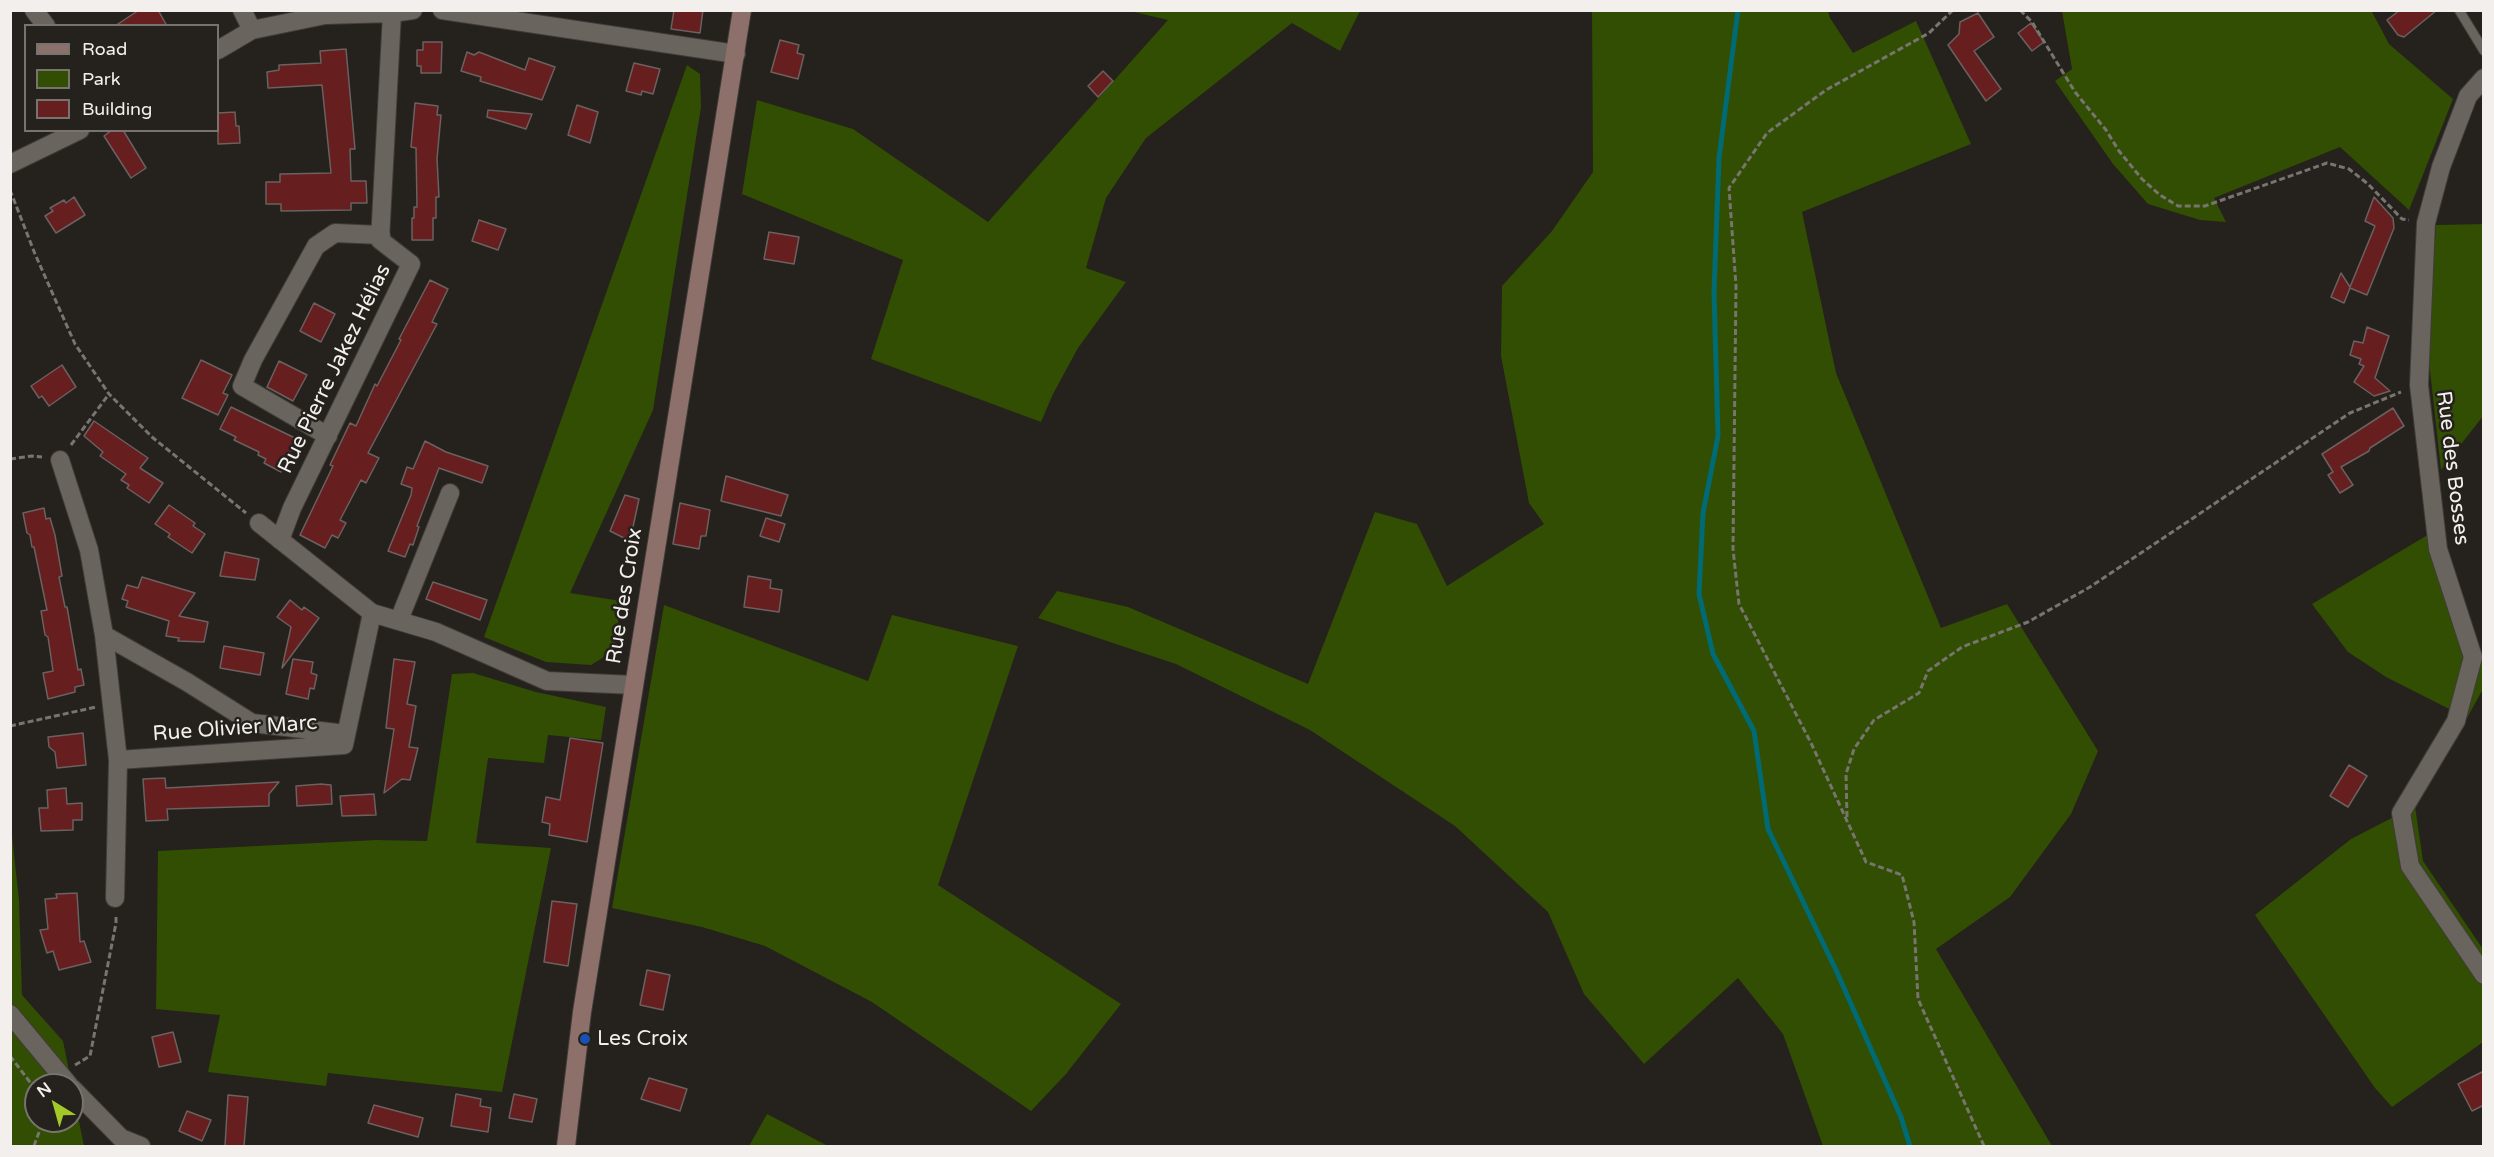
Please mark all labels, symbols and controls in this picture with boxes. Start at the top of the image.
legend [24,24,219,132]
text: Road [82,38,127,60]
text: Park [82,68,120,90]
text: Building [82,98,152,120]
street label: Rue Pierre Jakez Hélias [273,260,397,478]
street label: Rue des Bosses [2430,389,2474,547]
street label: Rue des Croix [602,526,648,666]
street label: Rue Olivier Marc [152,711,318,747]
place label: Les Croix [597,1026,688,1052]
marker: Les Croix [578,1032,592,1046]
north arrow [24,1073,84,1133]
text: N [33,1078,56,1102]

